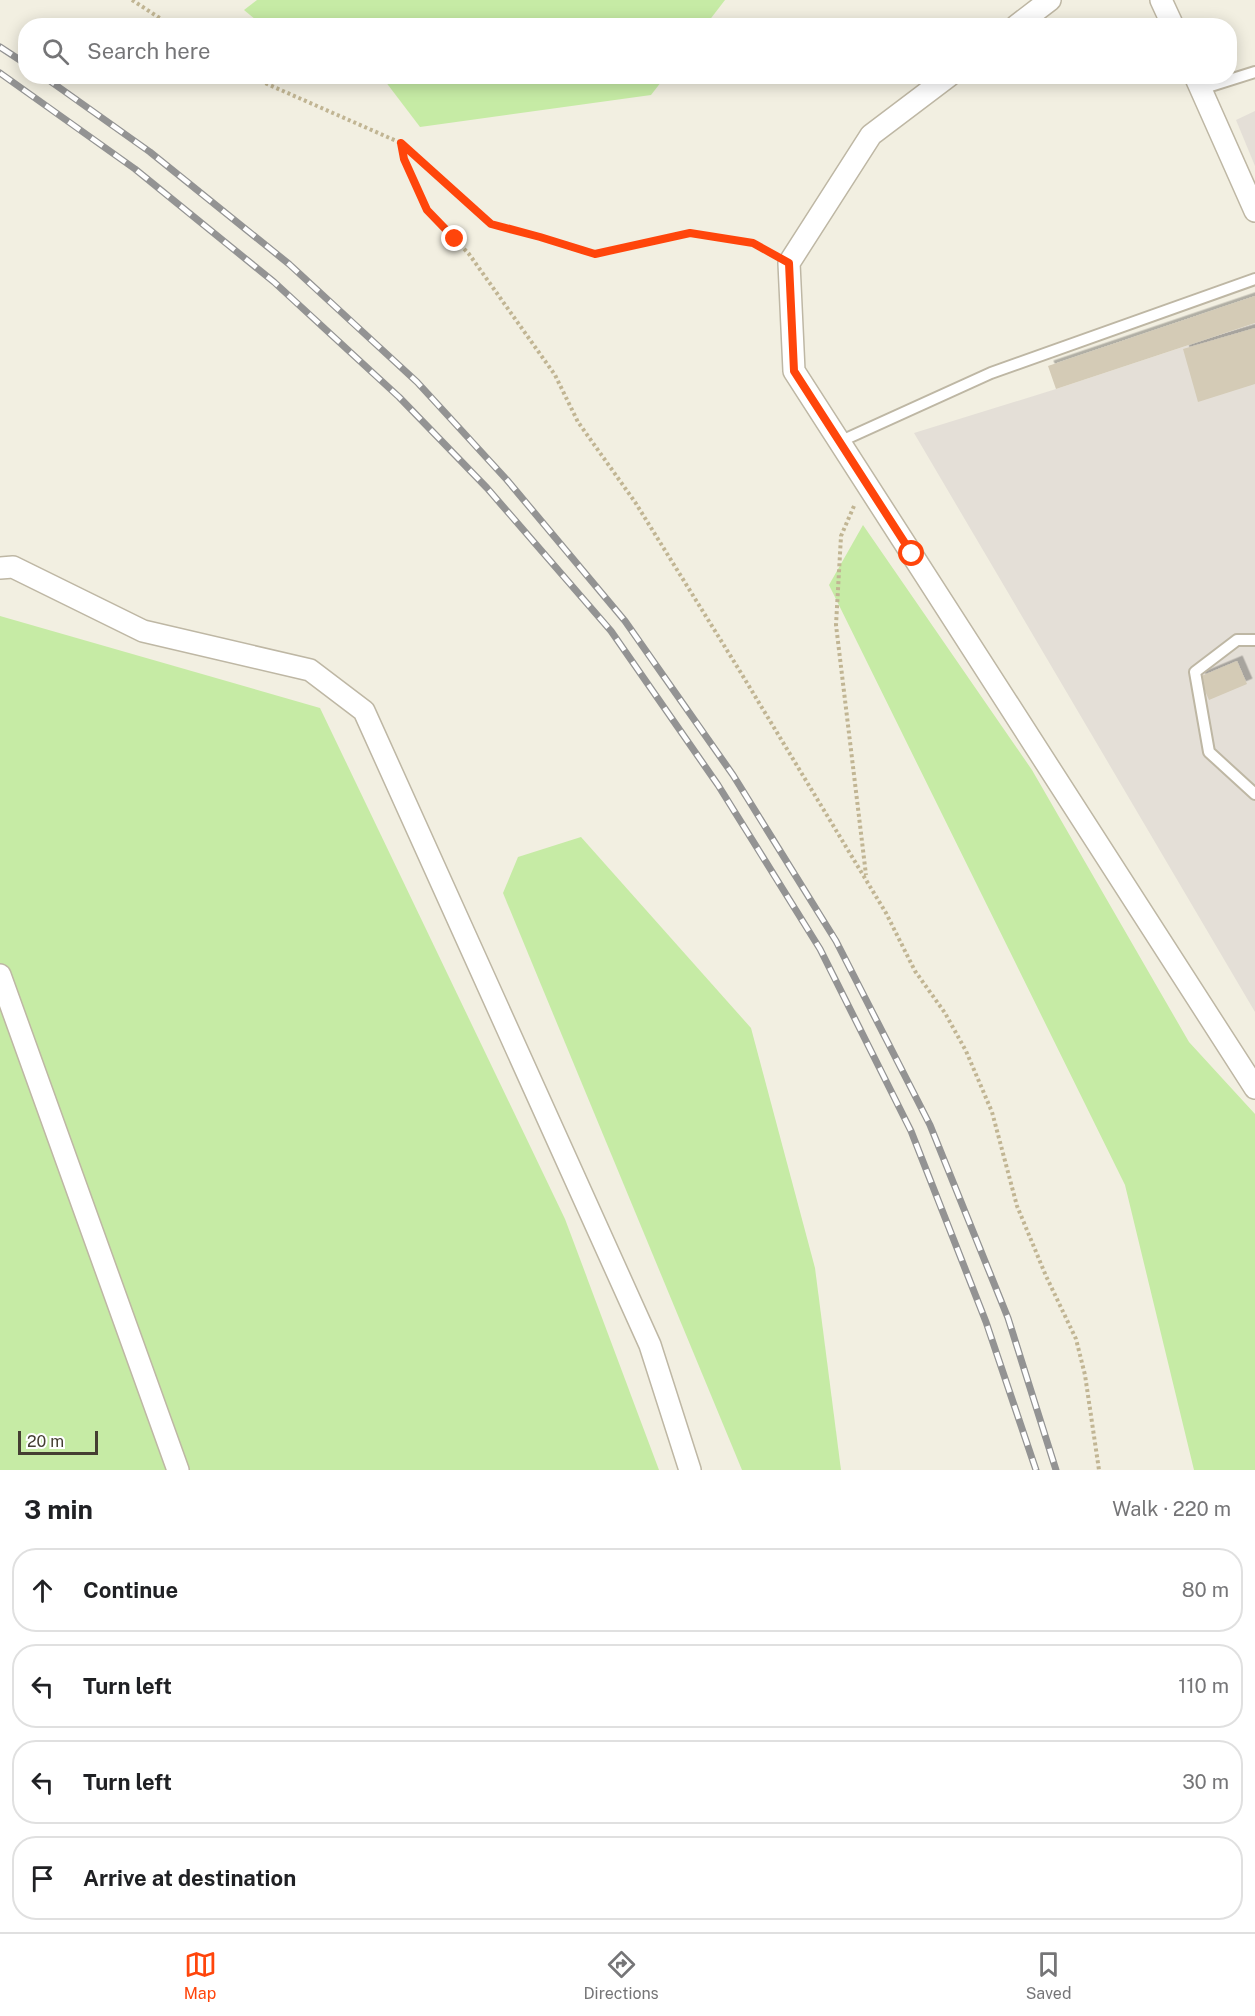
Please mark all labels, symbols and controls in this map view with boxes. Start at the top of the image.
search box [18,18,1237,84]
icon: search [39,35,72,68]
text: Search here [87,38,211,64]
route end [441,225,467,251]
route start [898,540,924,566]
scale bar [18,1428,98,1456]
text: 20 m [27,1432,64,1451]
text: 3 min [24,1494,93,1525]
text: Walk · 220 m [1112,1497,1231,1521]
icon: ahead [26,1574,59,1607]
text: Continue [83,1577,178,1603]
text: 80 m [1182,1578,1229,1602]
icon: left [26,1670,59,1703]
text: Turn left [83,1673,172,1699]
text: 110 m [1178,1674,1229,1698]
icon: left [26,1766,59,1799]
text: Turn left [83,1769,172,1795]
text: 30 m [1182,1770,1229,1794]
icon: arrive [26,1862,59,1895]
text: Arrive at destination [83,1865,296,1891]
tab: Map [184,1948,217,2003]
tab: Directions [584,1948,659,2003]
tab: Saved [1026,1948,1071,2003]

